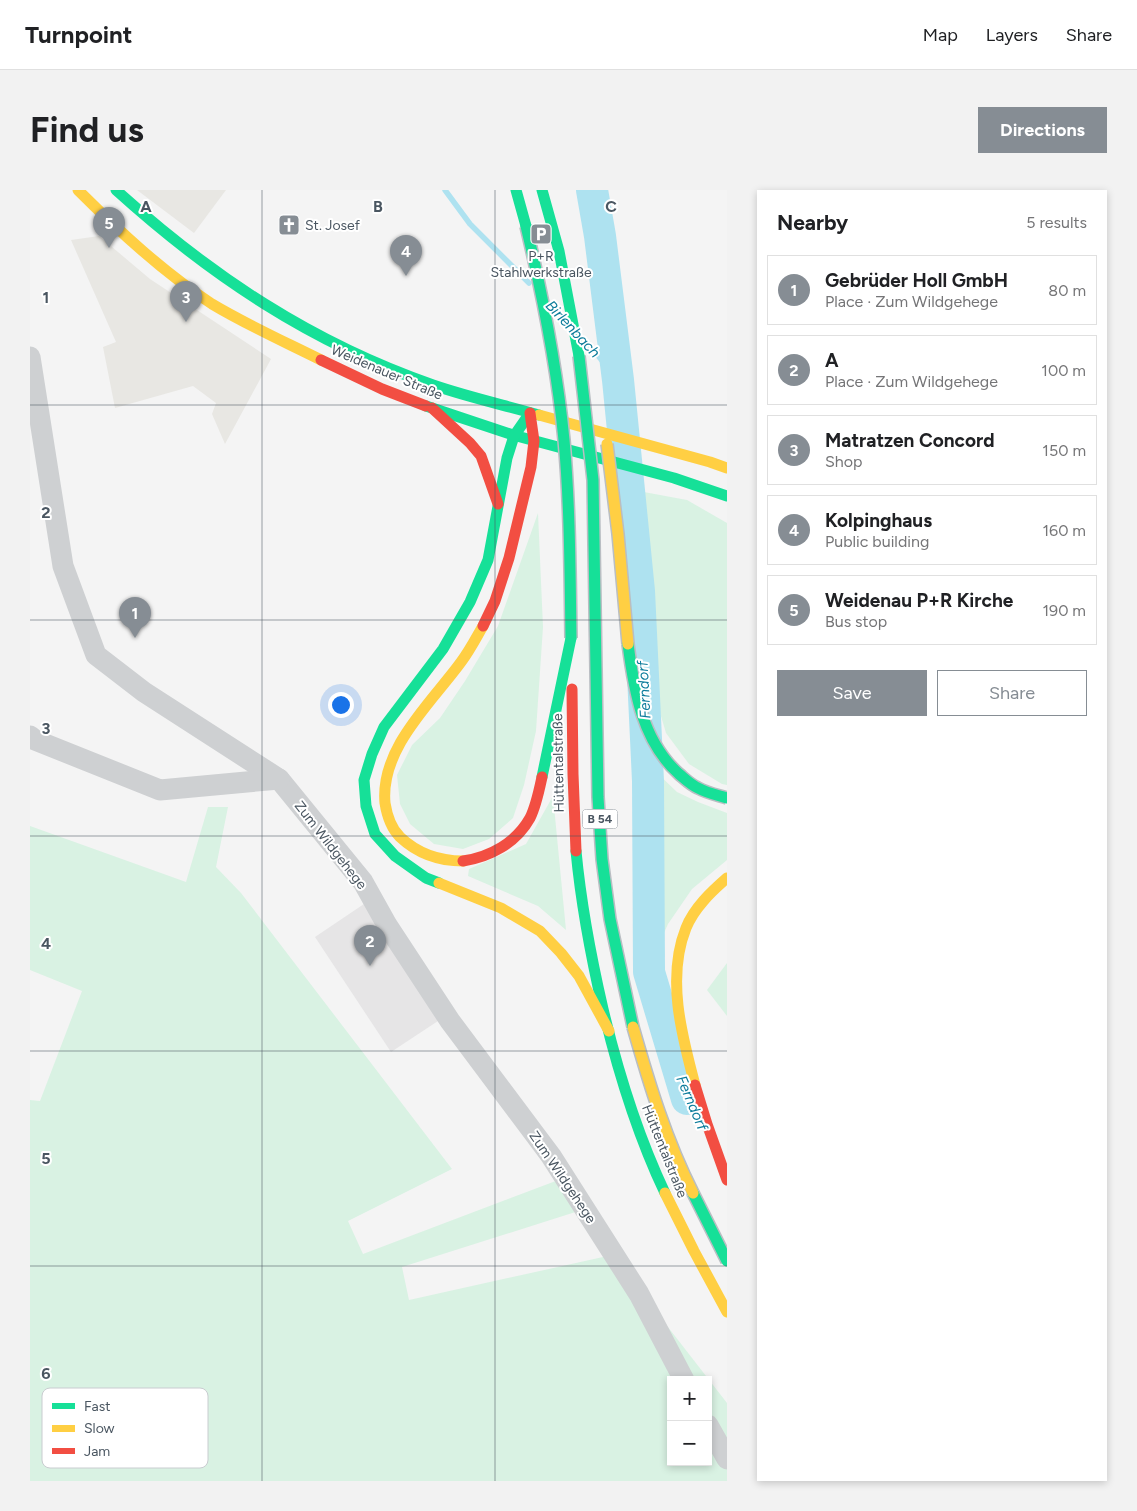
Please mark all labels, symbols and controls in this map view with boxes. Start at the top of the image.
text: Turnpoint [25,20,132,49]
text: Map [923,24,958,46]
text: Layers [986,24,1038,46]
text: Share [1066,24,1112,46]
button: Directions [978,107,1107,153]
text: Find us [30,109,144,151]
text: A [140,197,152,216]
text: B [373,197,383,216]
text: C [605,197,617,216]
pin: 5 [93,207,125,248]
text: Nearby [777,210,848,235]
church icon: St. Josef [277,213,301,237]
text: 5 results [1026,213,1087,232]
place label: St. Josef [305,217,361,234]
parking icon: P+R Stahlwerkstraße [529,222,553,246]
pin: 4 [390,235,422,276]
place label: P+R Stahlwerkstraße [490,248,592,281]
text: Gebrüder Holl GmbH [825,269,1008,292]
pin: 3 [170,281,202,322]
text: 1 [791,281,797,300]
text: 80 m [1048,281,1086,300]
text: 1 [43,288,49,307]
text: Place · Zum Wildgehege [825,292,998,311]
water label: Birlenbach [542,297,604,361]
street label: Weidenauer Straße [328,341,445,404]
text: A [825,349,839,372]
text: 2 [789,361,799,380]
text: 100 m [1041,361,1086,380]
text: Place · Zum Wildgehege [825,372,998,391]
text: Matratzen Concord [825,429,994,452]
text: 3 [790,441,798,460]
text: 150 m [1042,441,1086,460]
text: Shop [825,452,863,471]
text: 2 [41,503,51,522]
text: Kolpinghaus [825,509,932,532]
text: 4 [789,521,799,540]
text: 160 m [1043,521,1086,540]
text: Public building [825,532,929,551]
text: Weidenau P+R Kirche [825,589,1013,612]
pin: 1 [119,597,151,638]
text: 5 [789,601,799,620]
text: 190 m [1043,601,1086,620]
text: Bus stop [825,612,887,631]
water label: Ferndorf [633,659,655,719]
button: Save [777,670,927,716]
button: Share [937,670,1087,716]
your location [328,692,354,718]
street label: Hüttentalstraße [549,713,568,813]
text: 3 [42,719,51,738]
street label: Zum Wildgehege [291,798,371,893]
road number: B 54 [582,810,618,828]
pin: 2 [354,925,386,966]
text: 4 [41,934,51,953]
water label: Ferndorf [672,1073,712,1135]
street label: Hüttentalstraße [638,1102,691,1201]
street label: Zum Wildgehege [526,1128,600,1227]
text: 5 [41,1149,51,1168]
text: 6 [41,1364,51,1383]
map controls [667,1376,712,1466]
button: + [667,1376,712,1421]
legend [42,1388,208,1468]
text: Fast [84,1398,110,1415]
text: Slow [84,1420,115,1437]
button: − [667,1421,712,1466]
text: Jam [84,1443,110,1460]

